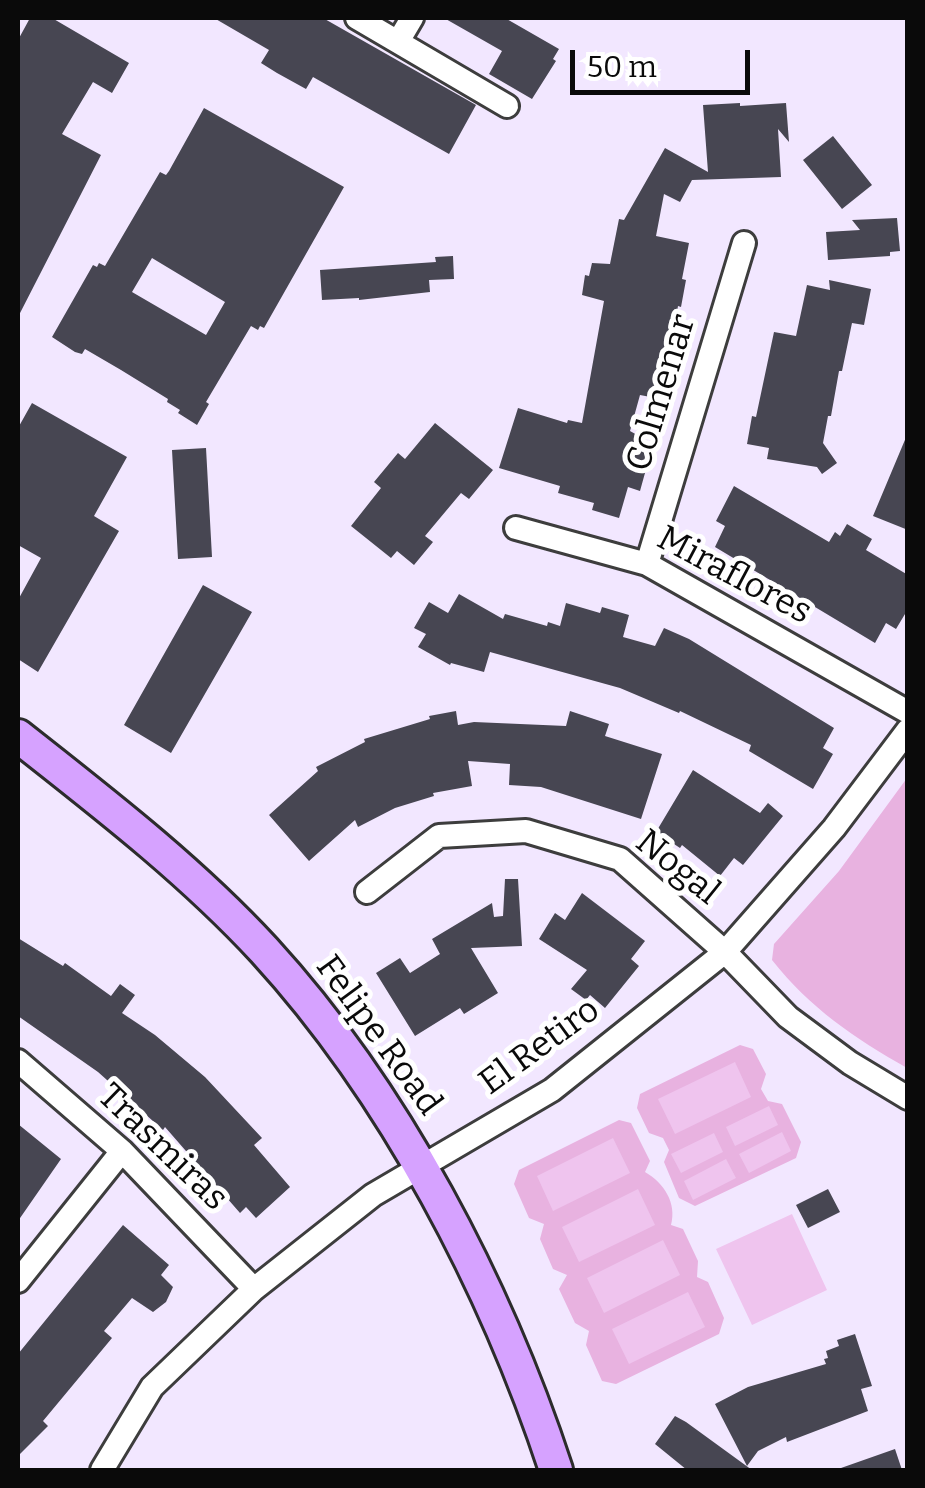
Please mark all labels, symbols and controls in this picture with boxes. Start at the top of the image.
scale bar [575,30,755,92]
text: 50 m [587,49,657,85]
street label: Colmenar [618,310,706,476]
street label: Miraflores [650,518,818,634]
street label: Nogal [627,822,727,914]
street label: Felipe Road [306,948,450,1124]
street label: El Retiro [472,989,608,1105]
street label: Trasmiras [88,1076,236,1220]

